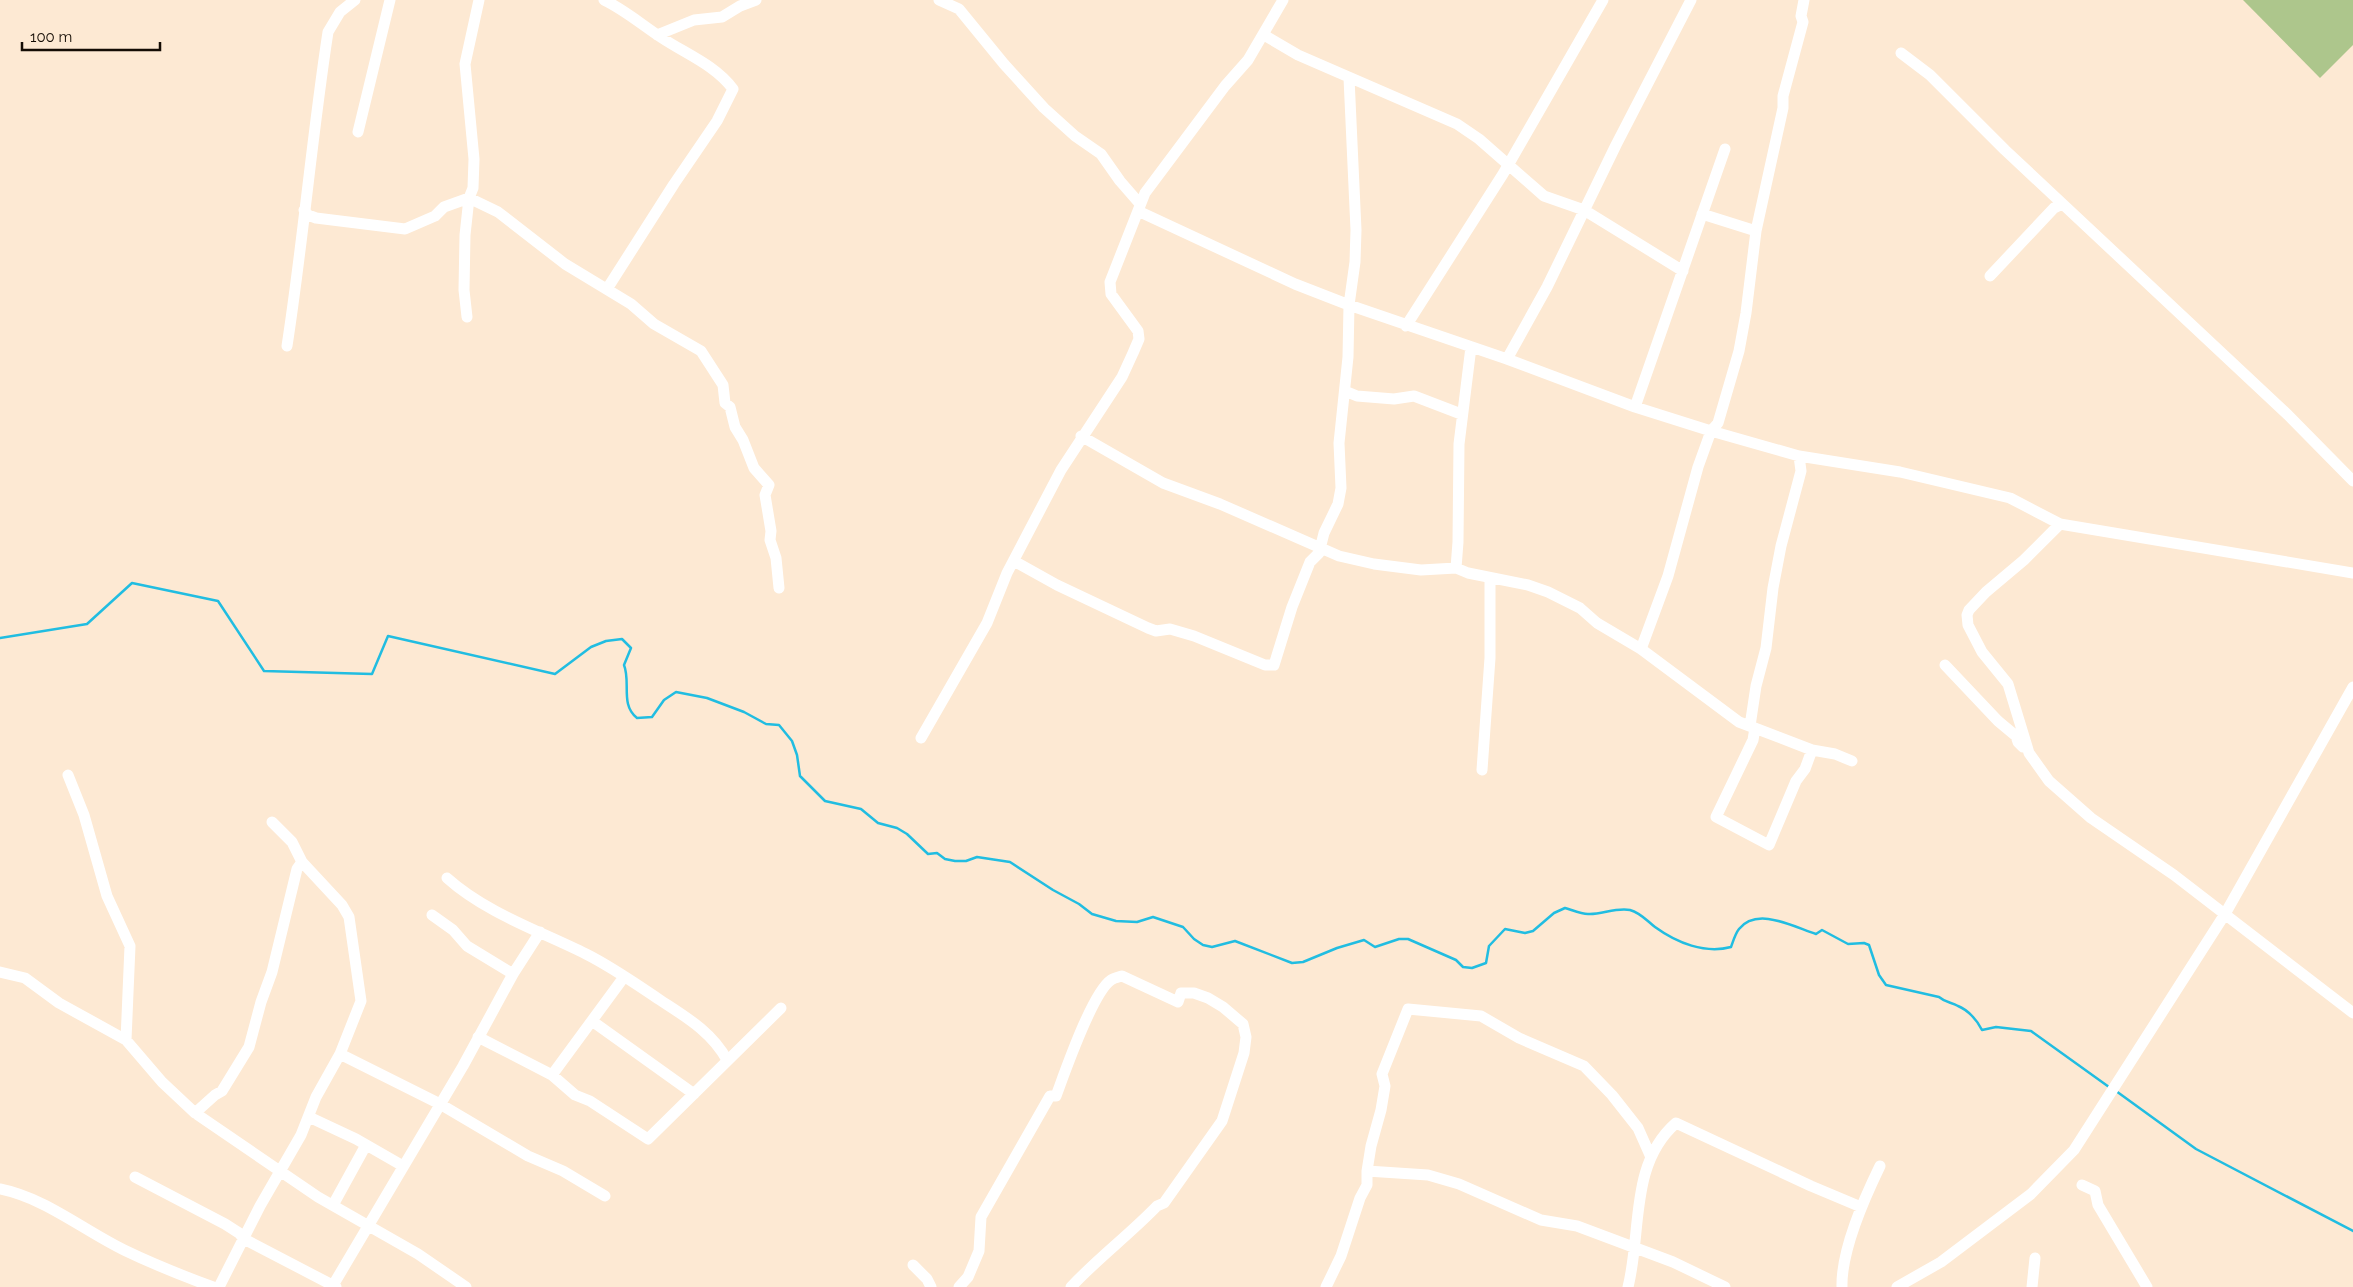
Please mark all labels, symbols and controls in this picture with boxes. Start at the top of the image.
scale bar [22,20,160,52]
text: 100 m [30,28,72,46]

